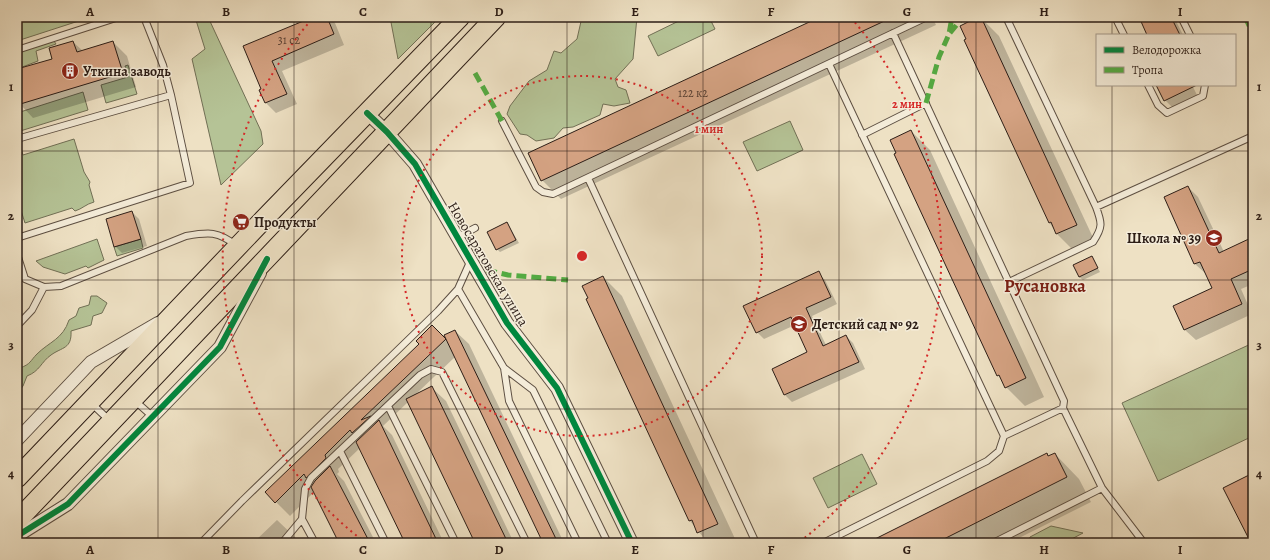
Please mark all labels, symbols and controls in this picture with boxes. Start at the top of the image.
text: A [85,3,95,20]
text: B [222,3,230,20]
text: C [359,3,367,20]
text: D [494,3,504,20]
text: E [631,3,639,20]
text: F [768,3,775,20]
text: G [903,3,911,20]
text: H [1039,3,1049,20]
text: I [1178,3,1183,20]
house number: 31 с2 [278,32,300,48]
legend [1096,34,1236,86]
text: Велодорожка [1132,42,1202,58]
building icon: Уткина заводь [60,61,80,81]
place label: Уткина заводь [83,62,171,81]
text: Тропа [1132,62,1163,78]
text: 1 [9,78,14,95]
text: 1 [1257,78,1262,95]
house number: 122 к2 [678,85,708,101]
text: 2 мин [892,96,922,112]
text: 1 мин [695,121,723,137]
street label: Новосаратовская улица [443,198,533,330]
text: 2 [8,207,15,224]
text: 2 [1256,207,1263,224]
supermarket icon: Продукты [231,212,251,232]
place label: Продукты [254,213,316,232]
school or university icon: Школа № 39 [1204,228,1224,248]
place label: Школа № 39 [1127,229,1202,248]
centre of rings [575,249,589,263]
district label: Русановка [1004,274,1086,298]
school or university icon: Детский сад № 92 [789,314,809,334]
place label: Детский сад № 92 [812,315,919,334]
text: 3 [8,336,14,353]
text: 3 [1256,336,1262,353]
text: 4 [8,465,14,482]
text: 4 [1256,465,1262,482]
text: A [85,541,95,558]
text: B [222,541,230,558]
text: C [359,541,367,558]
text: D [494,541,504,558]
text: E [631,541,639,558]
text: F [768,541,775,558]
text: G [903,541,911,558]
text: H [1039,541,1049,558]
text: I [1178,541,1183,558]

